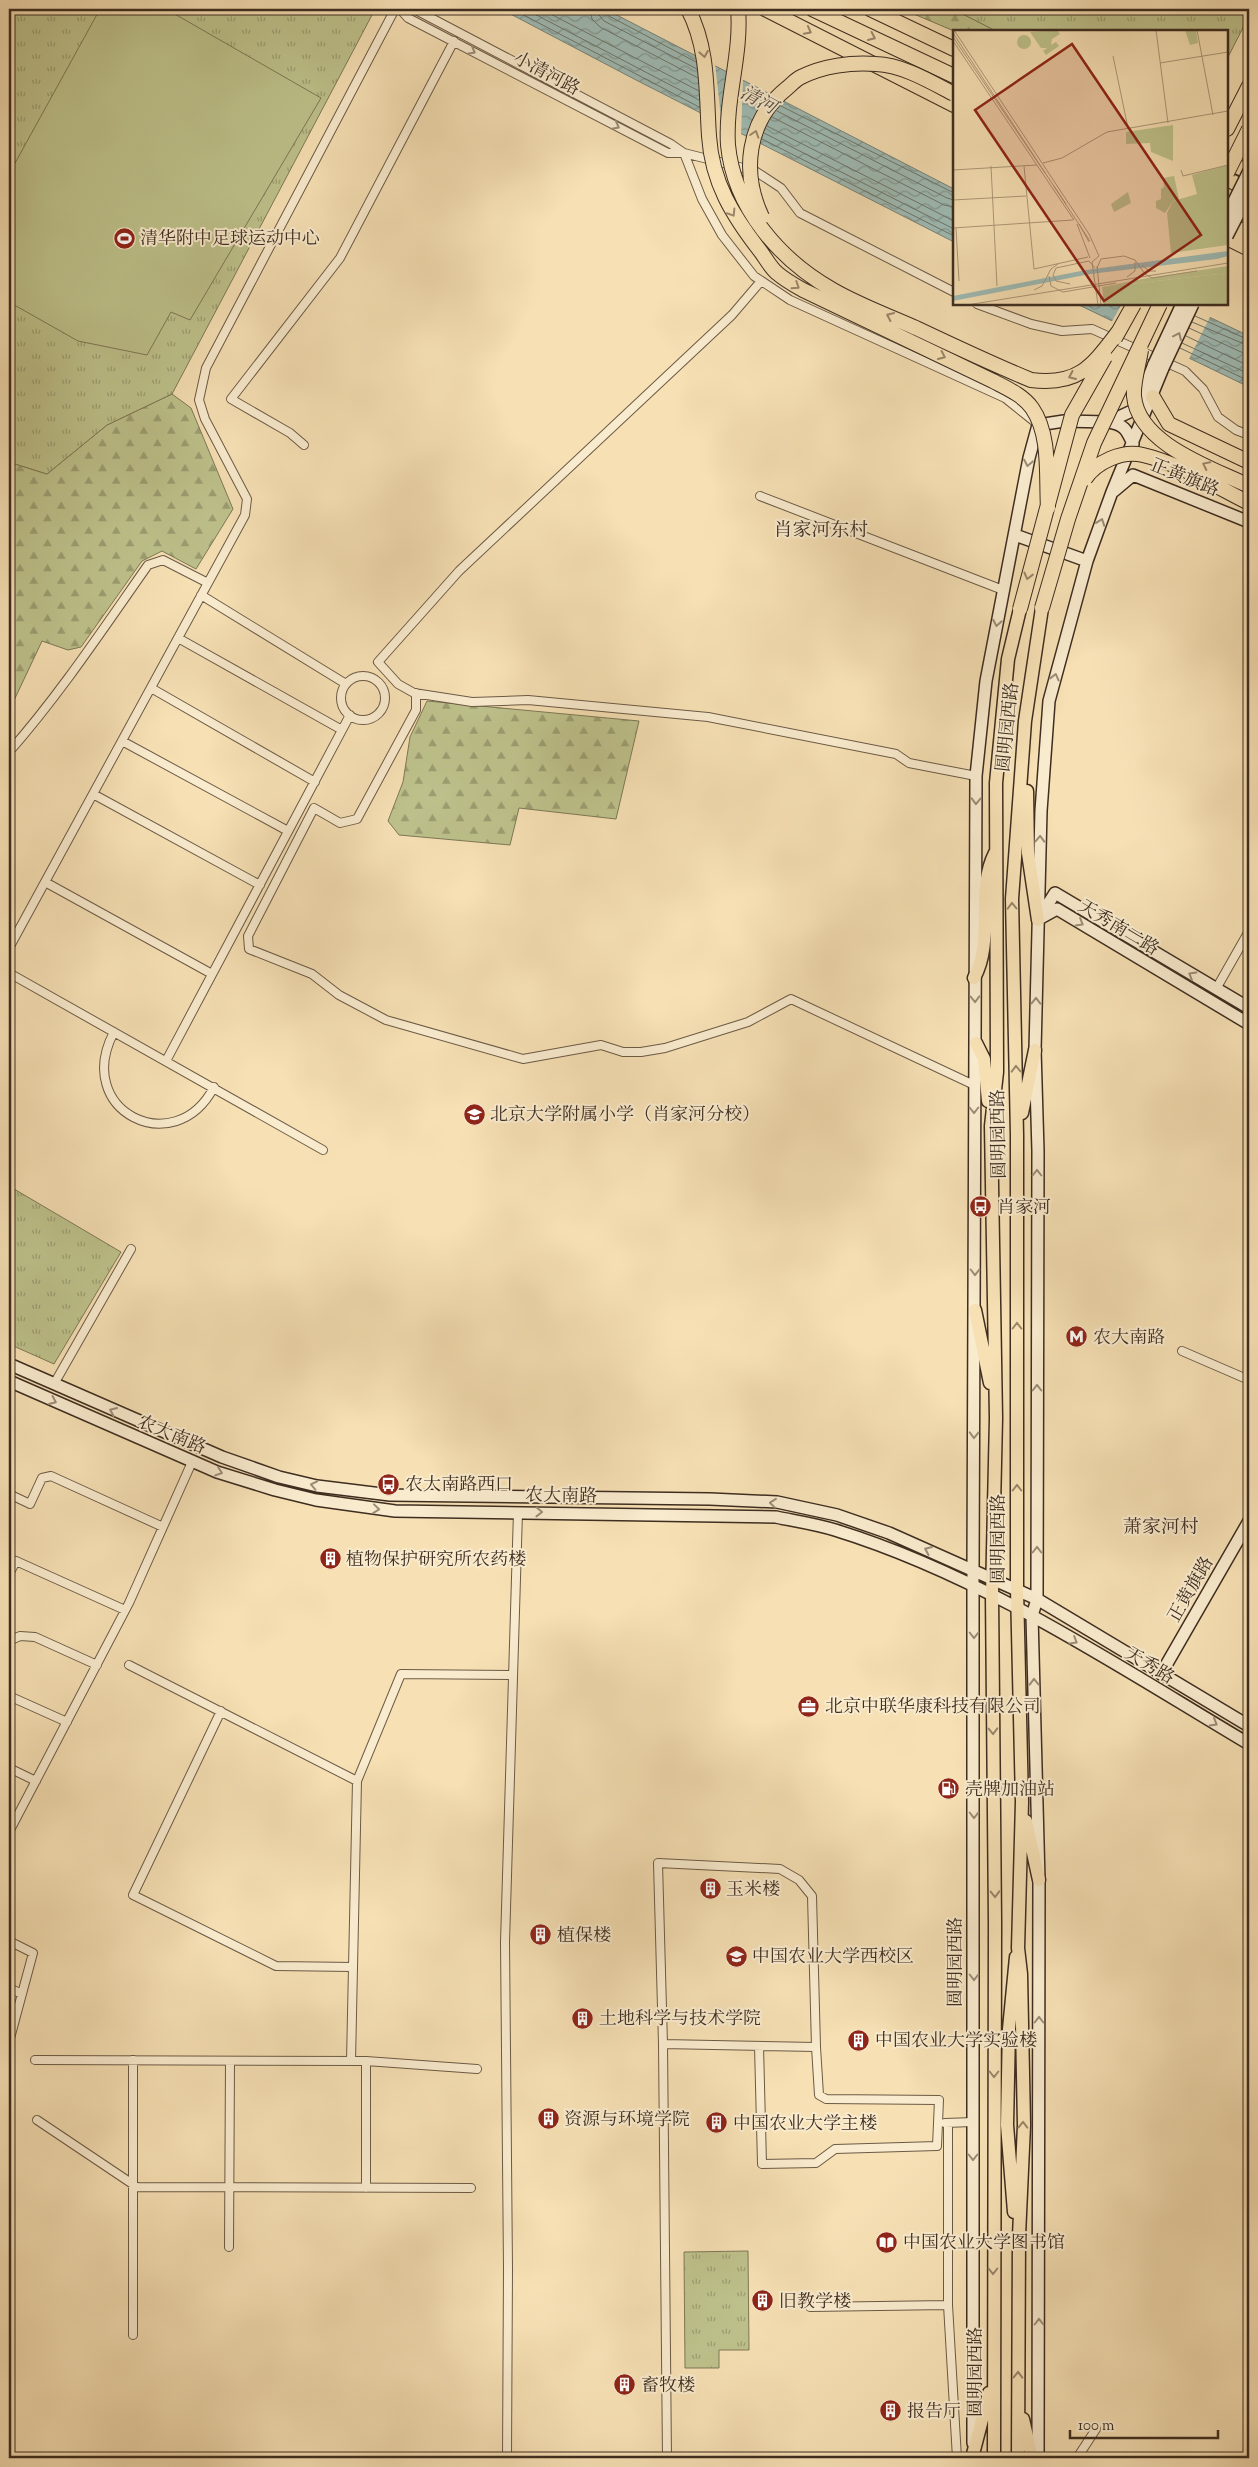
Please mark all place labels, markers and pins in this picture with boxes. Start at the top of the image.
sports icon: 清华附中足球运动中心 [112,226,136,250]
place label: 清华附中足球运动中心 [140,227,320,253]
school or university icon: 北京大学附属小学（肖家河分校） [462,1102,486,1126]
place label: 北京大学附属小学（肖家河分校） [490,1103,760,1129]
bus stop icon: 肖家河 [969,1195,993,1219]
place label: 肖家河 [997,1196,1051,1222]
metro station icon: 农大南路 [1065,1325,1089,1349]
place label: 农大南路 [1093,1326,1165,1352]
bus stop icon: 农大南路西口 [377,1472,401,1496]
place label: 农大南路西口 [405,1473,513,1499]
building icon: 植物保护研究所农药楼 [318,1547,342,1571]
place label: 植物保护研究所农药楼 [346,1548,526,1574]
office icon: 北京中联华康科技有限公司 [797,1694,821,1718]
place label: 北京中联华康科技有限公司 [825,1695,1041,1721]
fuel station icon: 壳牌加油站 [937,1777,961,1801]
place label: 壳牌加油站 [965,1778,1055,1804]
building icon: 玉米楼 [698,1877,722,1901]
place label: 玉米楼 [726,1878,780,1904]
building icon: 植保楼 [529,1923,553,1947]
place label: 植保楼 [557,1924,611,1950]
school or university icon: 中国农业大学西校区 [724,1944,748,1968]
place label: 中国农业大学西校区 [752,1945,914,1971]
building icon: 土地科学与技术学院 [571,2006,595,2030]
place label: 土地科学与技术学院 [599,2007,761,2033]
building icon: 中国农业大学实验楼 [847,2028,871,2052]
place label: 中国农业大学实验楼 [875,2029,1037,2055]
building icon: 资源与环境学院 [536,2107,560,2131]
place label: 资源与环境学院 [564,2108,690,2134]
building icon: 中国农业大学主楼 [705,2111,729,2135]
place label: 中国农业大学主楼 [733,2112,877,2138]
library icon: 中国农业大学图书馆 [875,2230,899,2254]
place label: 中国农业大学图书馆 [903,2231,1065,2257]
building icon: 旧教学楼 [751,2289,775,2313]
place label: 旧教学楼 [779,2290,851,2316]
building icon: 畜牧楼 [613,2373,637,2397]
place label: 畜牧楼 [641,2374,695,2400]
building icon: 报告厅 [879,2399,903,2423]
place label: 报告厅 [907,2400,961,2426]

